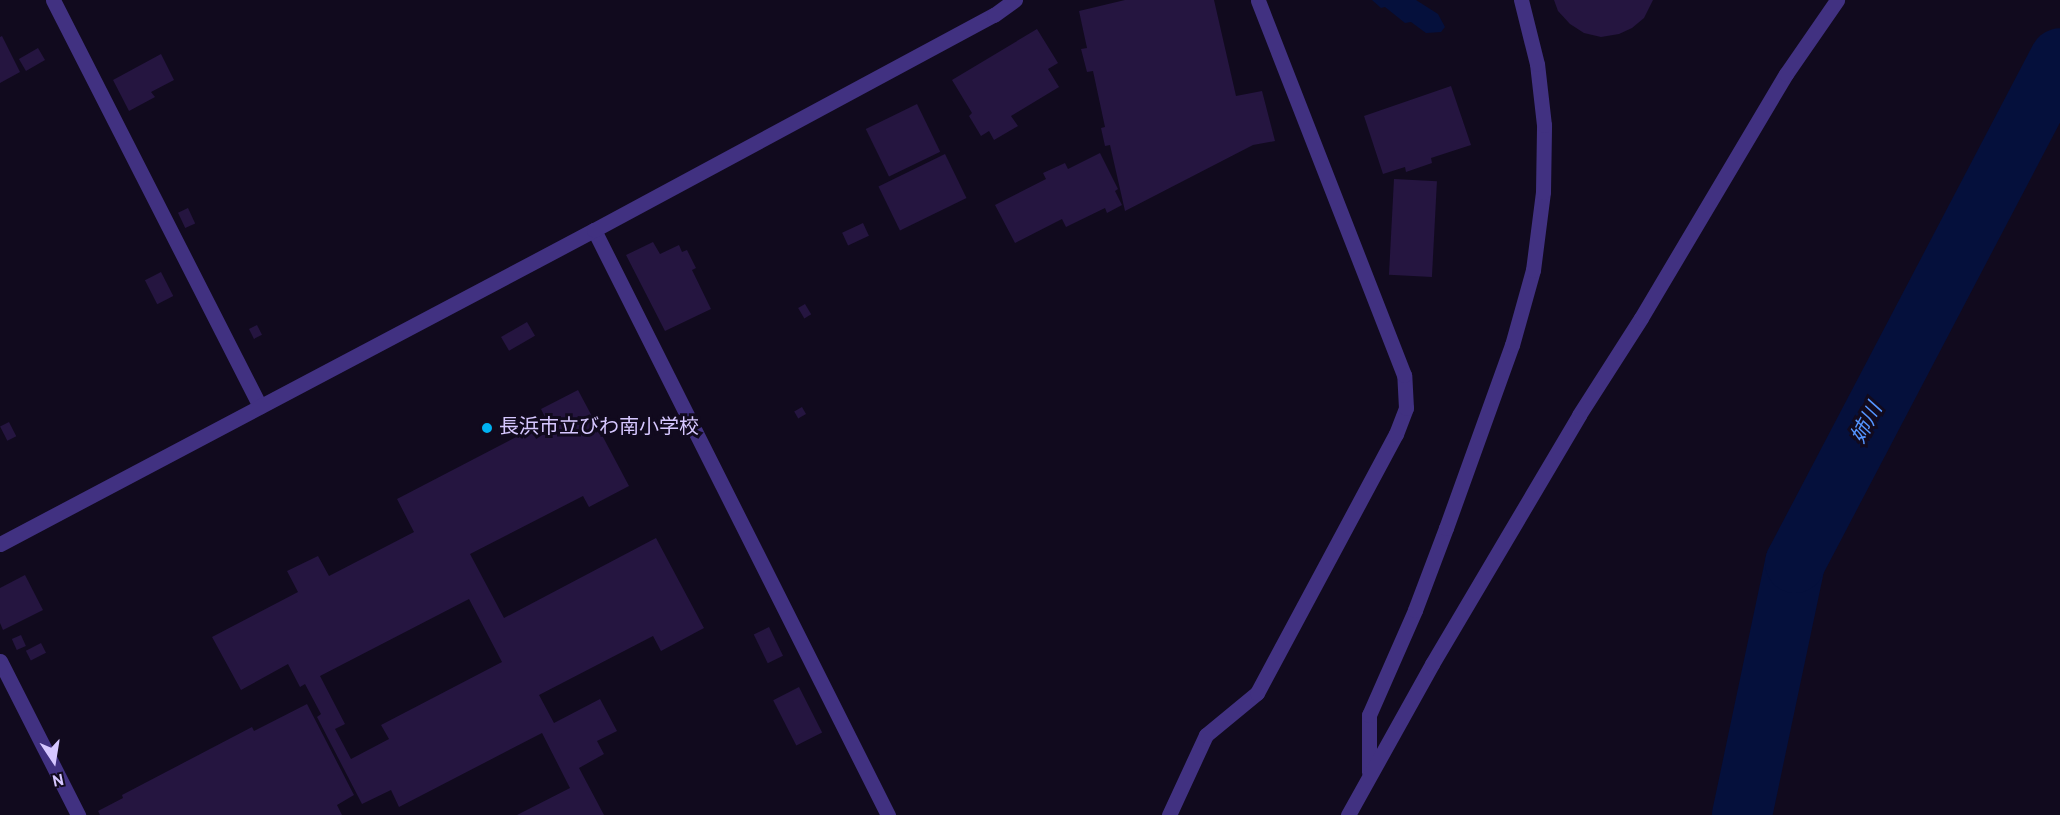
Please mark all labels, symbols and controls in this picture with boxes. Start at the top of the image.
water label: 姉川 [1847,400,1889,448]
place label: 長浜市立びわ南小学校 [499,416,699,440]
marker: 長浜市立びわ南小学校 [480,421,494,435]
north arrow [24,731,84,791]
text: N [50,768,65,790]

